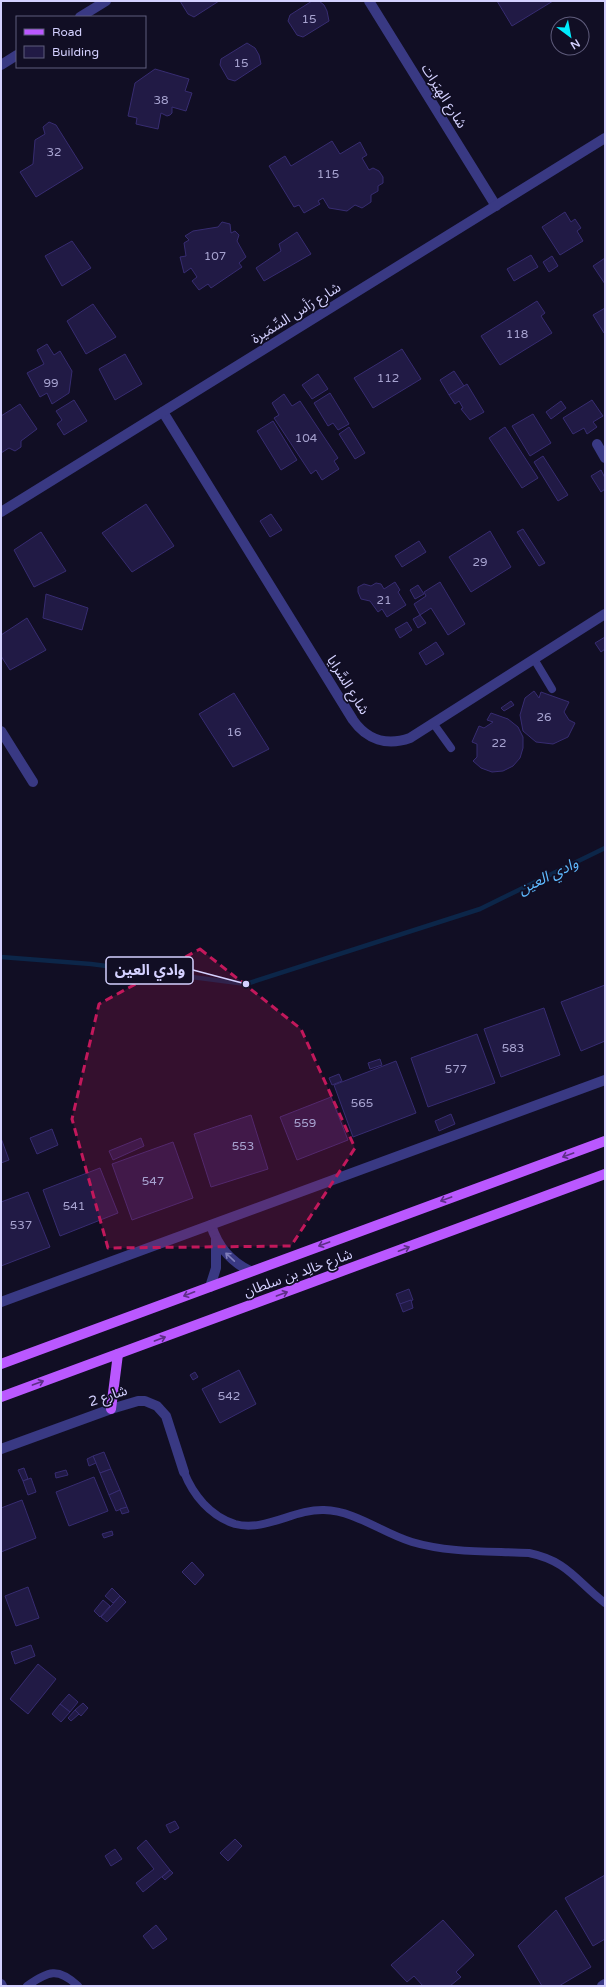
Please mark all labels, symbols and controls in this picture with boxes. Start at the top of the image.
house number: 15 [301,12,317,26]
legend [16,16,146,68]
north arrow [550,16,590,56]
text: Road [52,25,82,39]
text: N [568,36,582,52]
text: Building [52,45,99,59]
house number: 15 [233,56,249,70]
street label: شارع الهِيَرات [416,61,470,132]
house number: 38 [153,93,169,107]
house number: 32 [46,145,62,159]
house number: 115 [317,167,339,181]
house number: 107 [204,249,226,263]
street label: شارع رَأس السِّمَيرة [248,278,345,349]
house number: 118 [506,327,528,341]
house number: 112 [377,371,399,385]
house number: 99 [43,376,59,390]
house number: 104 [295,431,318,445]
house number: 29 [472,555,488,569]
house number: 21 [376,593,392,607]
street label: شارع السَّرايا [321,652,373,719]
house number: 26 [536,710,552,724]
house number: 16 [226,725,242,739]
house number: 22 [491,736,507,750]
water label: وادي العين [515,854,582,900]
callout: وادي العين [106,957,193,984]
text: وادي العين [115,961,185,981]
house number: 583 [502,1041,524,1055]
house number: 577 [445,1062,467,1076]
house number: 565 [351,1096,373,1110]
house number: 559 [294,1116,316,1130]
house number: 553 [232,1139,254,1153]
one-way arrow [563,1151,575,1159]
house number: 547 [142,1174,164,1188]
one-way arrow [441,1196,453,1204]
house number: 541 [63,1199,85,1213]
house number: 537 [10,1218,32,1232]
one-way arrow [319,1241,331,1249]
street label: شارع خالِد بن سلطان [241,1245,355,1302]
one-way arrow [397,1245,410,1252]
one-way arrow [225,1253,235,1262]
one-way arrow [275,1290,288,1297]
one-way arrow [184,1291,196,1299]
one-way arrow [153,1334,165,1342]
one-way arrow [31,1379,43,1387]
street label: شارع 2 [86,1382,130,1412]
house number: 542 [218,1389,240,1403]

